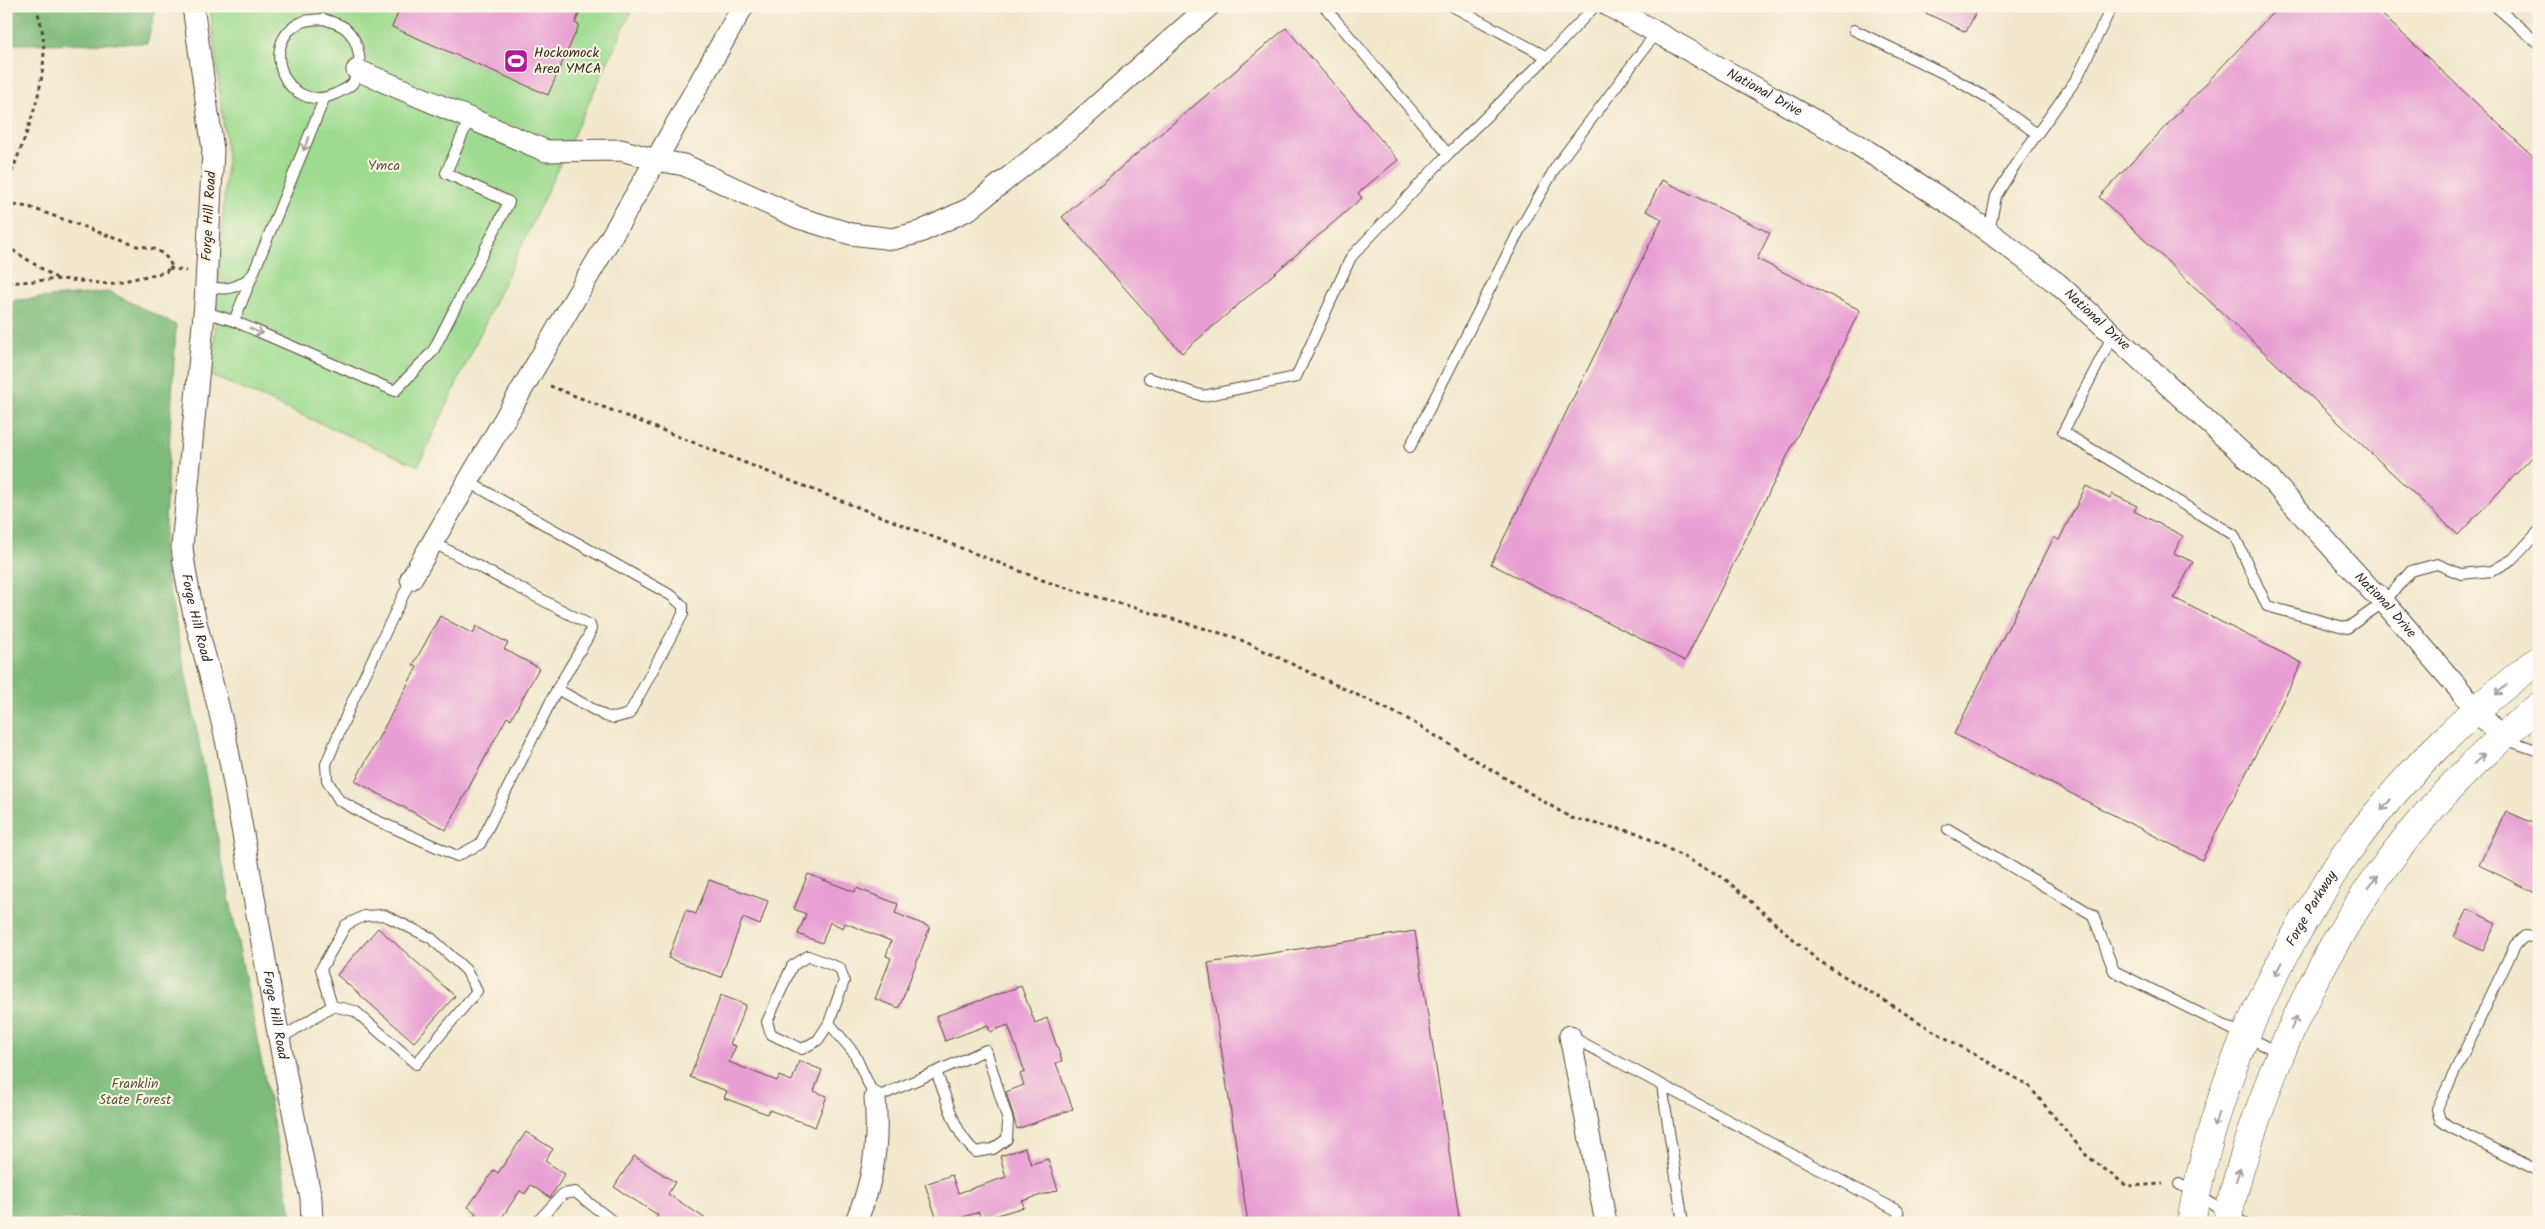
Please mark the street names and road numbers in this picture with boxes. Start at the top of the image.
street label: National Drive [1723,63,1807,123]
street label: Forge Hill Road [196,169,222,262]
street label: National Drive [2059,284,2136,357]
street label: National Drive [2349,567,2422,644]
street label: Forge Hill Road [175,572,217,666]
street label: Forge Parkway [2280,866,2343,950]
street label: Forge Hill Road [256,969,294,1062]

